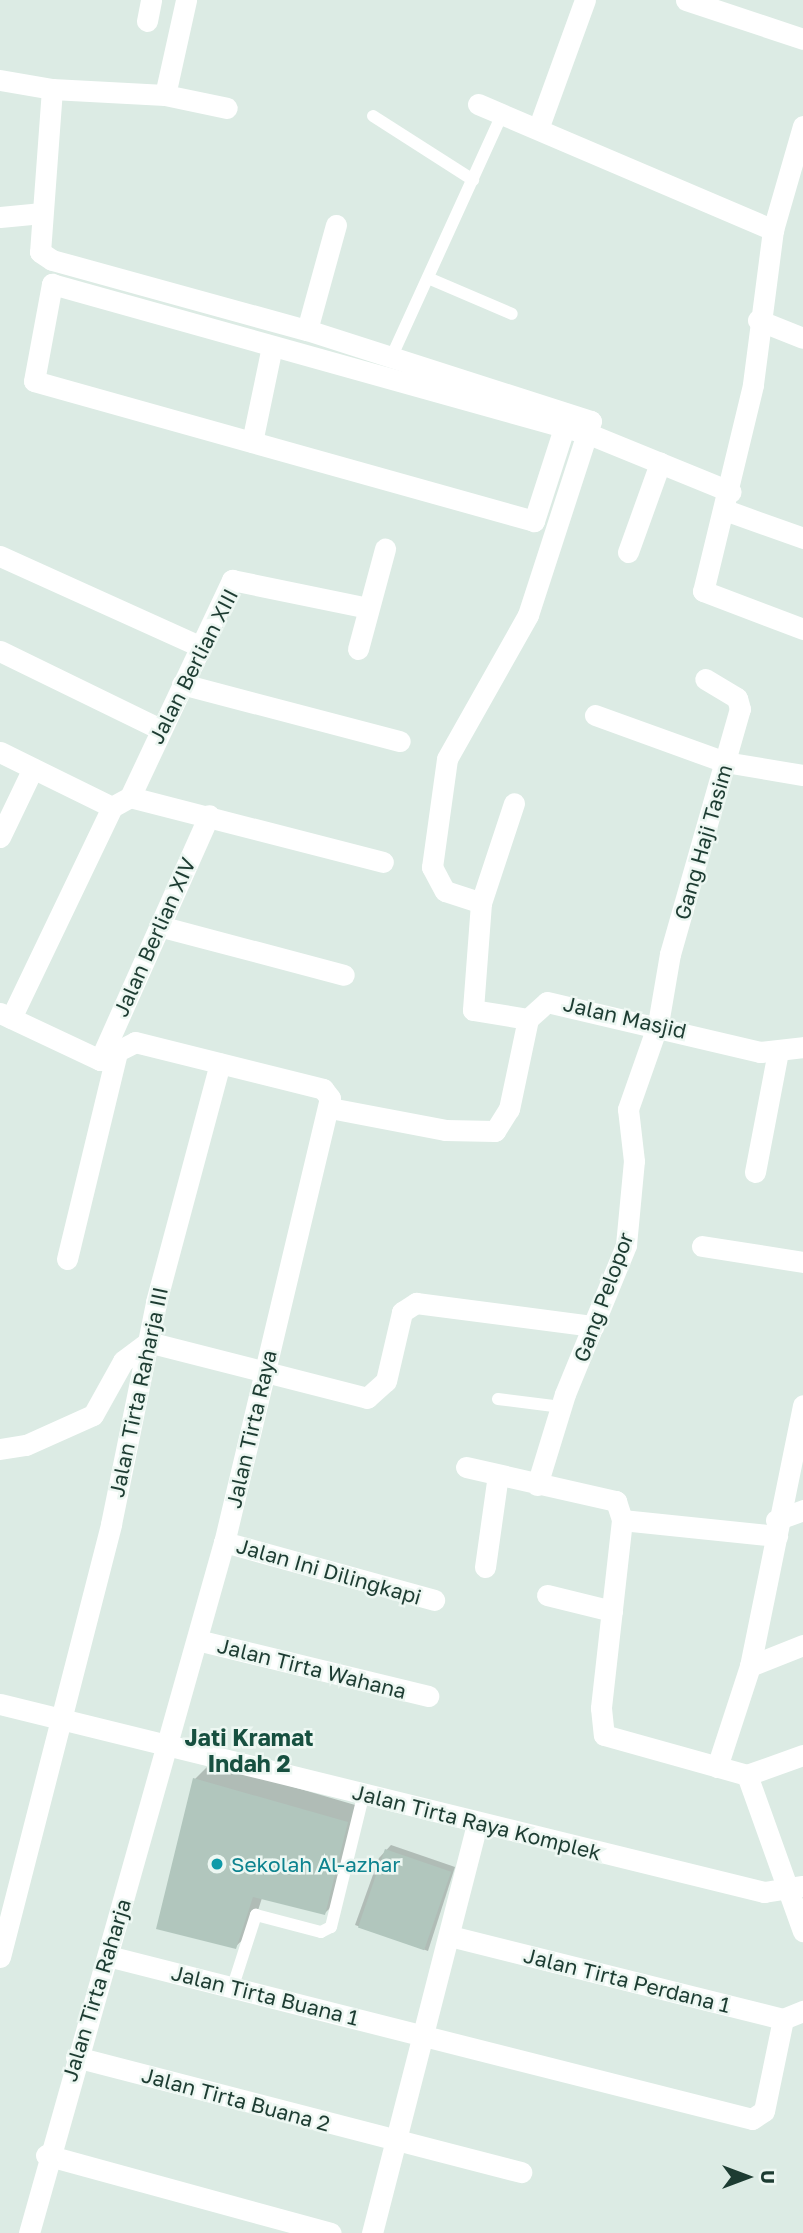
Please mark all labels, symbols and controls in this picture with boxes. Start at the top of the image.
street label: Jalan Berlian XIII [143,584,243,748]
street label: Gang Haji Tasim [669,761,737,923]
street label: Jalan Berlian XIV [108,853,200,1021]
street label: Jalan Masjid [561,991,689,1043]
street label: Gang Pelopor [568,1229,638,1365]
street label: Jalan Tirta Raharja III [103,1284,173,1500]
street label: Jalan Tirta Raya [221,1347,281,1511]
street label: Jalan Ini Dilingkapi [234,1533,424,1609]
street label: Jalan Tirta Wahana [215,1632,409,1704]
district label: Jati Kramat Indah 2 [184,1723,314,1777]
street label: Jalan Tirta Raya Komplek [350,1779,604,1865]
place label: Sekolah Al-azhar [231,1851,400,1877]
marker: Sekolah Al-azhar [209,1856,225,1872]
street label: Jalan Tirta Raharja [56,1896,136,2084]
street label: Jalan Tirta Perdana 1 [521,1942,733,2018]
street label: Jalan Tirta Buana 1 [169,1960,361,2030]
street label: Jalan Tirta Buana 2 [139,2062,333,2136]
north arrow [712,2142,782,2212]
text: U [757,2170,780,2184]

